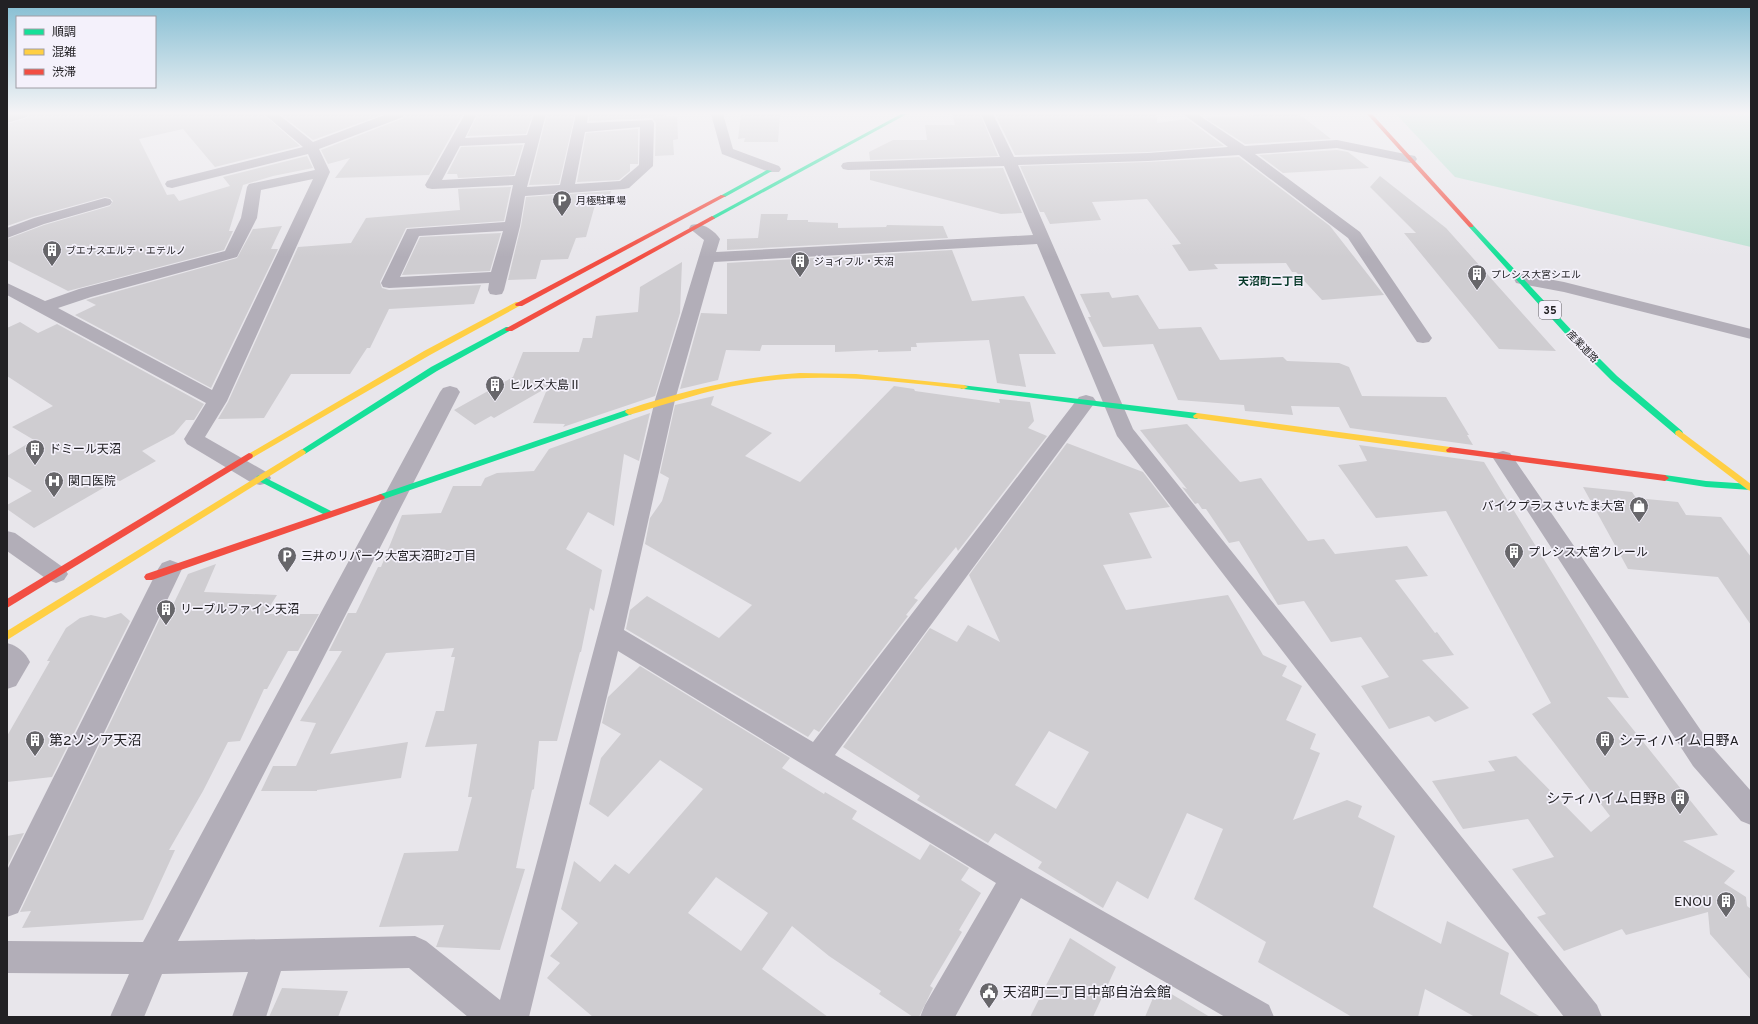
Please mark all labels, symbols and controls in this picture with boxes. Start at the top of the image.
legend [16,16,156,88]
text: 順調 [52,25,76,41]
text: 混雑 [52,45,76,61]
text: 渋滞 [52,65,76,81]
parking icon: 月極駐車場 [551,189,573,217]
place label: 月極駐車場 [576,195,626,208]
building icon: ブエナスエルテ・エテルノ [41,239,63,267]
place label: ブエナスエルテ・エテルノ [66,245,186,258]
building icon: ジョイフル・天沼 [789,250,811,278]
place label: ジョイフル・天沼 [814,256,894,269]
building icon: プレシス大宮シエル [1466,263,1488,291]
place label: プレシス大宮シエル [1491,269,1581,282]
district label: 天沼町二丁目 [1238,275,1304,289]
road number: 35 [1539,301,1561,319]
street label: 産業道路 [1563,328,1600,366]
building icon: ヒルズ大島Ⅱ [484,374,506,402]
place label: ヒルズ大島Ⅱ [509,378,581,394]
building icon: ドミール天沼 [24,438,46,466]
place label: ドミール天沼 [49,442,121,458]
hospital icon: 関口医院 [43,470,65,498]
place label: 関口医院 [68,474,116,490]
shop icon: バイクプラスさいたま大宮 [1628,495,1650,523]
place label: バイクプラスさいたま大宮 [1482,499,1625,515]
building icon: プレシス大宮クレール [1503,541,1525,569]
parking icon: 三井のリパーク大宮天沼町2丁目 [276,545,298,573]
place label: プレシス大宮クレール [1528,545,1648,561]
place label: 三井のリパーク大宮天沼町2丁目 [301,549,476,565]
building icon: リーブルファイン天沼 [155,598,177,626]
place label: リーブルファイン天沼 [180,602,299,618]
building icon: 第2ソシア天沼 [24,729,46,757]
building icon: シティハイム日野A [1594,729,1616,757]
place label: 第2ソシア天沼 [49,732,142,750]
place label: シティハイム日野A [1619,733,1739,750]
building icon: シティハイム日野B [1669,787,1691,815]
place label: シティハイム日野B [1546,791,1666,808]
building icon: ENOU [1715,890,1737,918]
place label: ENOU [1674,894,1712,911]
public building icon: 天沼町二丁目中部自治会館 [978,981,1000,1009]
place label: 天沼町二丁目中部自治会館 [1003,985,1171,1002]

